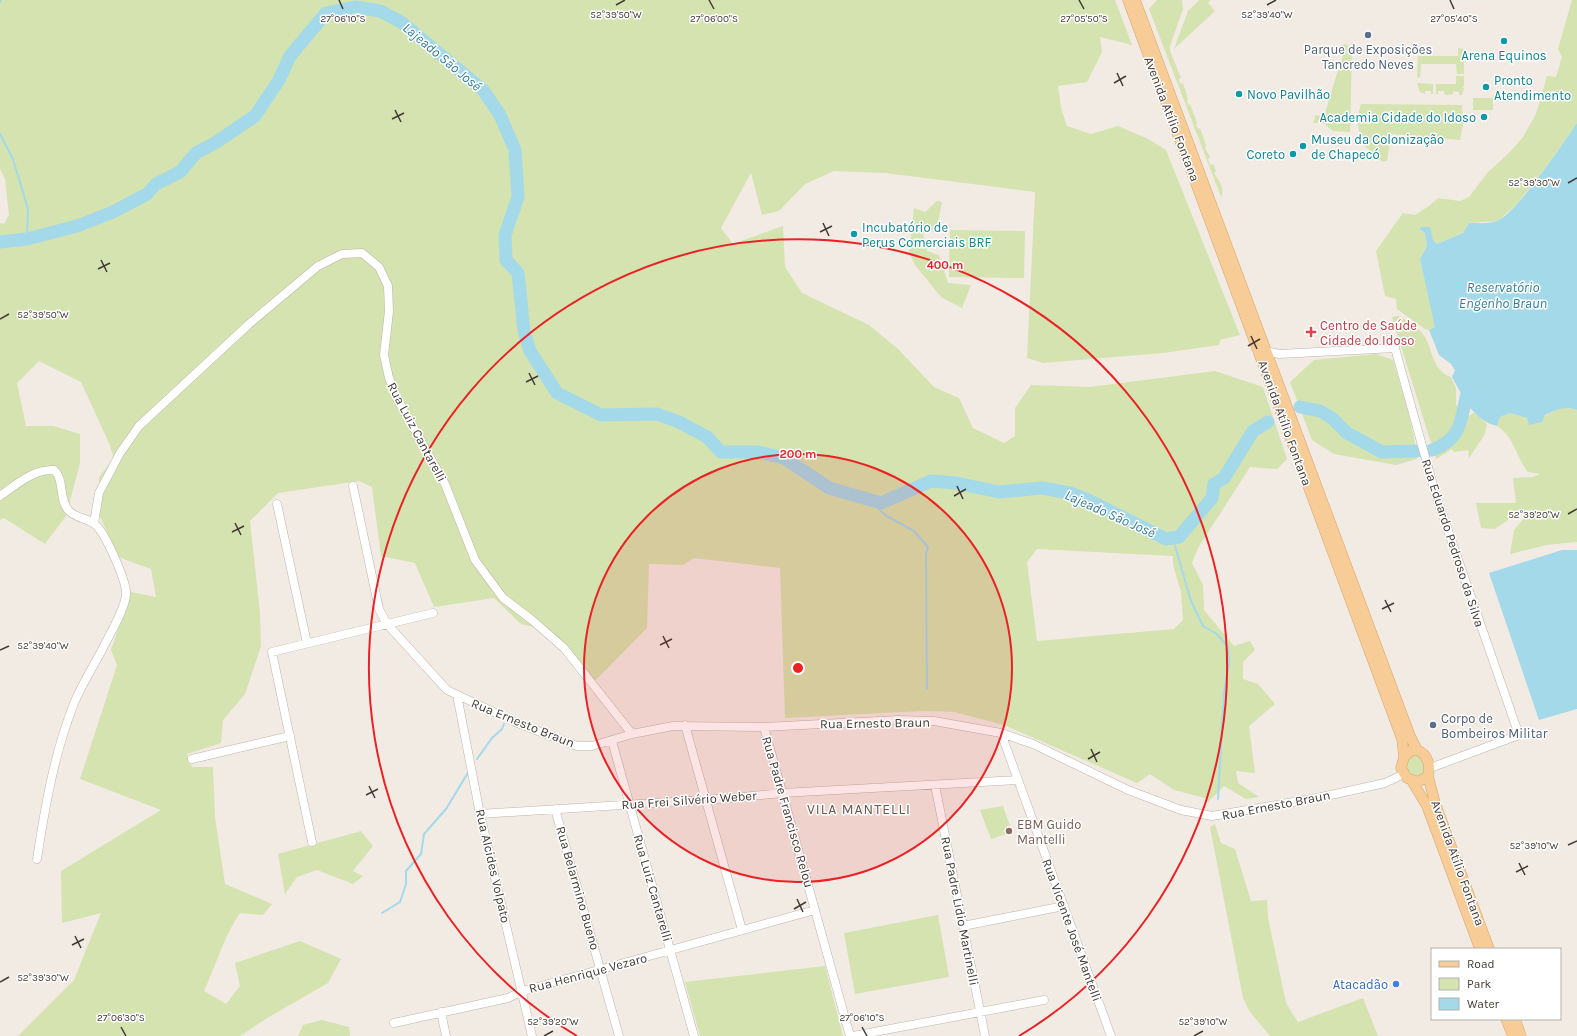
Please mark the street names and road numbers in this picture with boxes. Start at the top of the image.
street label: Avenida Atílio Fontana [1141,54,1203,184]
street label: Avenida Atílio Fontana [1255,358,1315,488]
street label: Rua Luiz Cantarelli [384,380,450,484]
street label: Rua Eduardo Pedroso da Silva [1419,457,1487,629]
street label: Rua Ernesto Braun [469,695,577,751]
street label: Rua Ernesto Braun [820,715,930,731]
street label: Rua Padre Francisco Relou [759,735,817,889]
street label: Rua Ernesto Braun [1220,787,1332,823]
street label: Rua Frei Silvério Weber [621,788,757,812]
street label: Avenida Atílio Fontana [1428,798,1488,928]
street label: Rua Alcides Volpato [473,808,513,924]
street label: Rua Belarmino Bueno [553,824,603,952]
street label: Rua Luiz Cantarelli [631,833,675,943]
street label: Rua Padre Lidio Martinelli [938,835,982,987]
street label: Rua Vicente José Mantelli [1039,857,1105,1003]
street label: Rua Henrique Vezaro [527,950,649,997]

